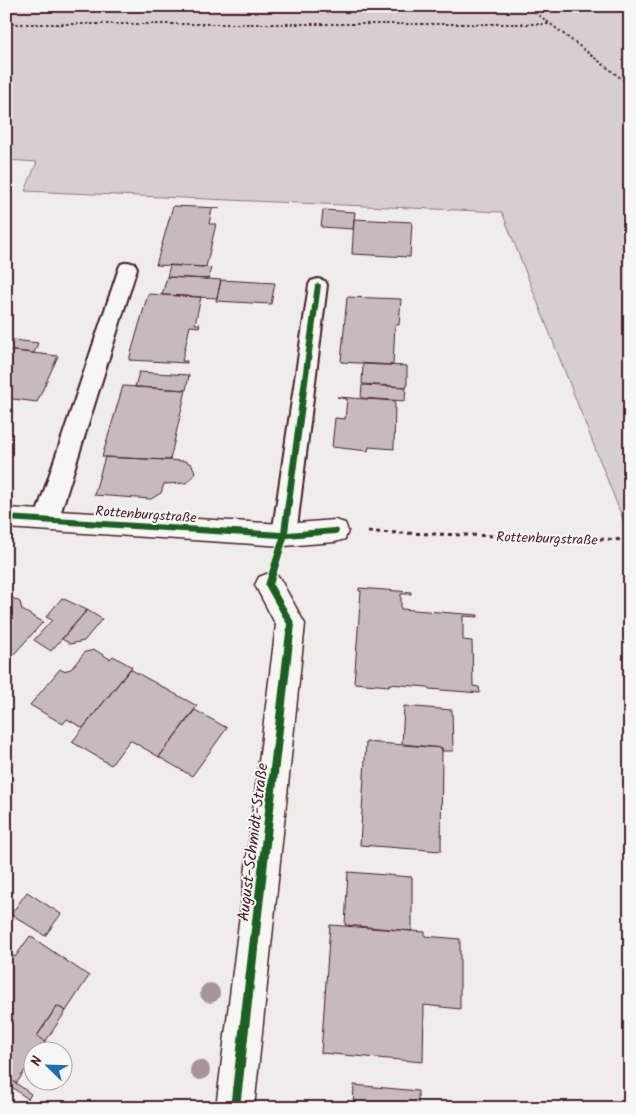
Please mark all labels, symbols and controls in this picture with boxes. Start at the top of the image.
street label: Rottenburgstraße [95,500,198,530]
street label: Rottenburgstraße [496,526,599,552]
street label: August-Schmidt-Straße [231,762,276,923]
north arrow [22,1042,72,1092]
text: N [25,1053,49,1070]

